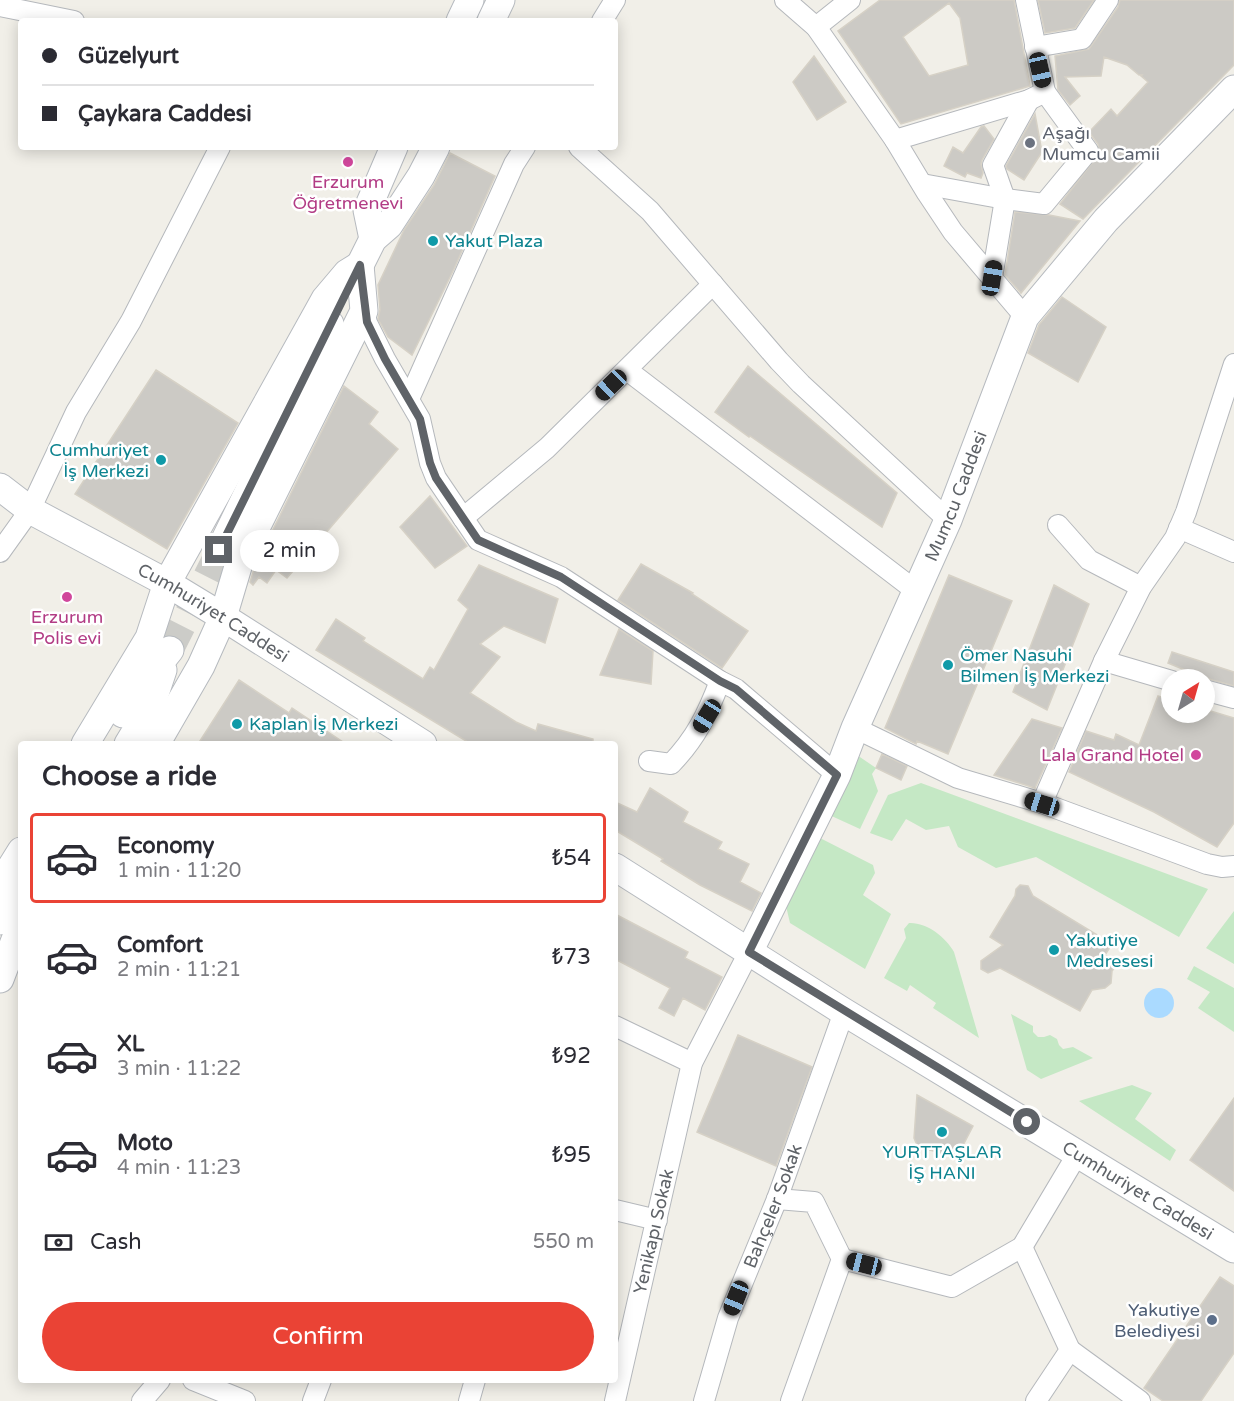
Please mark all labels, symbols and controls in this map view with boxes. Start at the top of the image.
text: Güzelyurt [78,43,179,69]
car [1027,50,1053,90]
text: Çaykara Caddesi [78,101,252,127]
place label: Aşağı Mumcu Camii [1042,122,1160,165]
marker: Aşağı Mumcu Camii [1023,136,1037,150]
marker: Erzurum Öğretmenevi [341,155,355,169]
place label: Erzurum Öğretmenevi [292,171,404,214]
place label: Yakut Plaza [445,230,543,252]
marker: Yakut Plaza [426,234,440,248]
car [980,259,1004,297]
car [592,366,630,404]
street label: Mumcu Caddesi [920,428,992,565]
place label: Cumhuriyet İş Merkezi [49,439,149,482]
marker: Cumhuriyet İş Merkezi [154,453,168,467]
callout: 2 min [240,529,339,571]
route end [205,536,232,563]
text: 2 min [263,539,316,563]
street label: Cumhuriyet Caddesi [134,558,293,667]
marker: Erzurum Polis evi [60,590,74,604]
place label: Erzurum Polis evi [31,606,103,649]
place label: Ömer Nasuhi Bilmen İş Merkezi [960,644,1109,687]
marker: Ömer Nasuhi Bilmen İş Merkezi [941,658,955,672]
north arrow [1161,669,1215,723]
map controls [1161,669,1215,723]
car [690,696,724,736]
place label: Kaplan İş Merkezi [249,713,399,735]
marker: Kaplan İş Merkezi [230,717,244,731]
place label: Lala Grand Hotel [1041,744,1184,766]
marker: Lala Grand Hotel [1189,748,1203,762]
text: Choose a ride [42,760,217,793]
car [1022,790,1062,818]
icon: car [45,831,99,885]
text: Economy [117,833,214,859]
text: ₺54 [552,845,591,871]
text: 1 min · 11:20 [117,859,241,883]
place label: Yakutiye Medresesi [1066,929,1153,972]
icon: car [45,930,99,984]
text: Comfort [117,932,203,958]
marker: Yakutiye Medresesi [1047,943,1061,957]
text: ₺73 [552,944,591,970]
text: 2 min · 11:21 [117,958,241,982]
icon: car [45,1029,99,1083]
text: XL [117,1031,144,1057]
text: ₺92 [552,1043,591,1069]
text: 3 min · 11:22 [117,1057,241,1081]
route start [1013,1108,1040,1135]
marker: YURTTAŞLAR İŞ HANI [935,1125,949,1139]
icon: car [45,1128,99,1182]
text: Moto [117,1130,173,1156]
street label: Cumhuriyet Caddesi [1058,1136,1218,1245]
street label: Bahçeler Sokak [739,1141,807,1271]
place label: YURTTAŞLAR İŞ HANI [882,1141,1002,1184]
text: ₺95 [552,1142,591,1168]
text: 4 min · 11:23 [117,1156,241,1180]
street label: Yenikapı Sokak [629,1166,679,1296]
icon: cash [42,1226,75,1259]
text: Cash [90,1229,142,1255]
text: 550 m [533,1230,594,1254]
car [844,1251,884,1277]
car [721,1278,751,1318]
place label: Yakutiye Belediyesi [1114,1299,1200,1342]
button: Confirm [42,1302,594,1371]
marker: Yakutiye Belediyesi [1205,1313,1219,1327]

